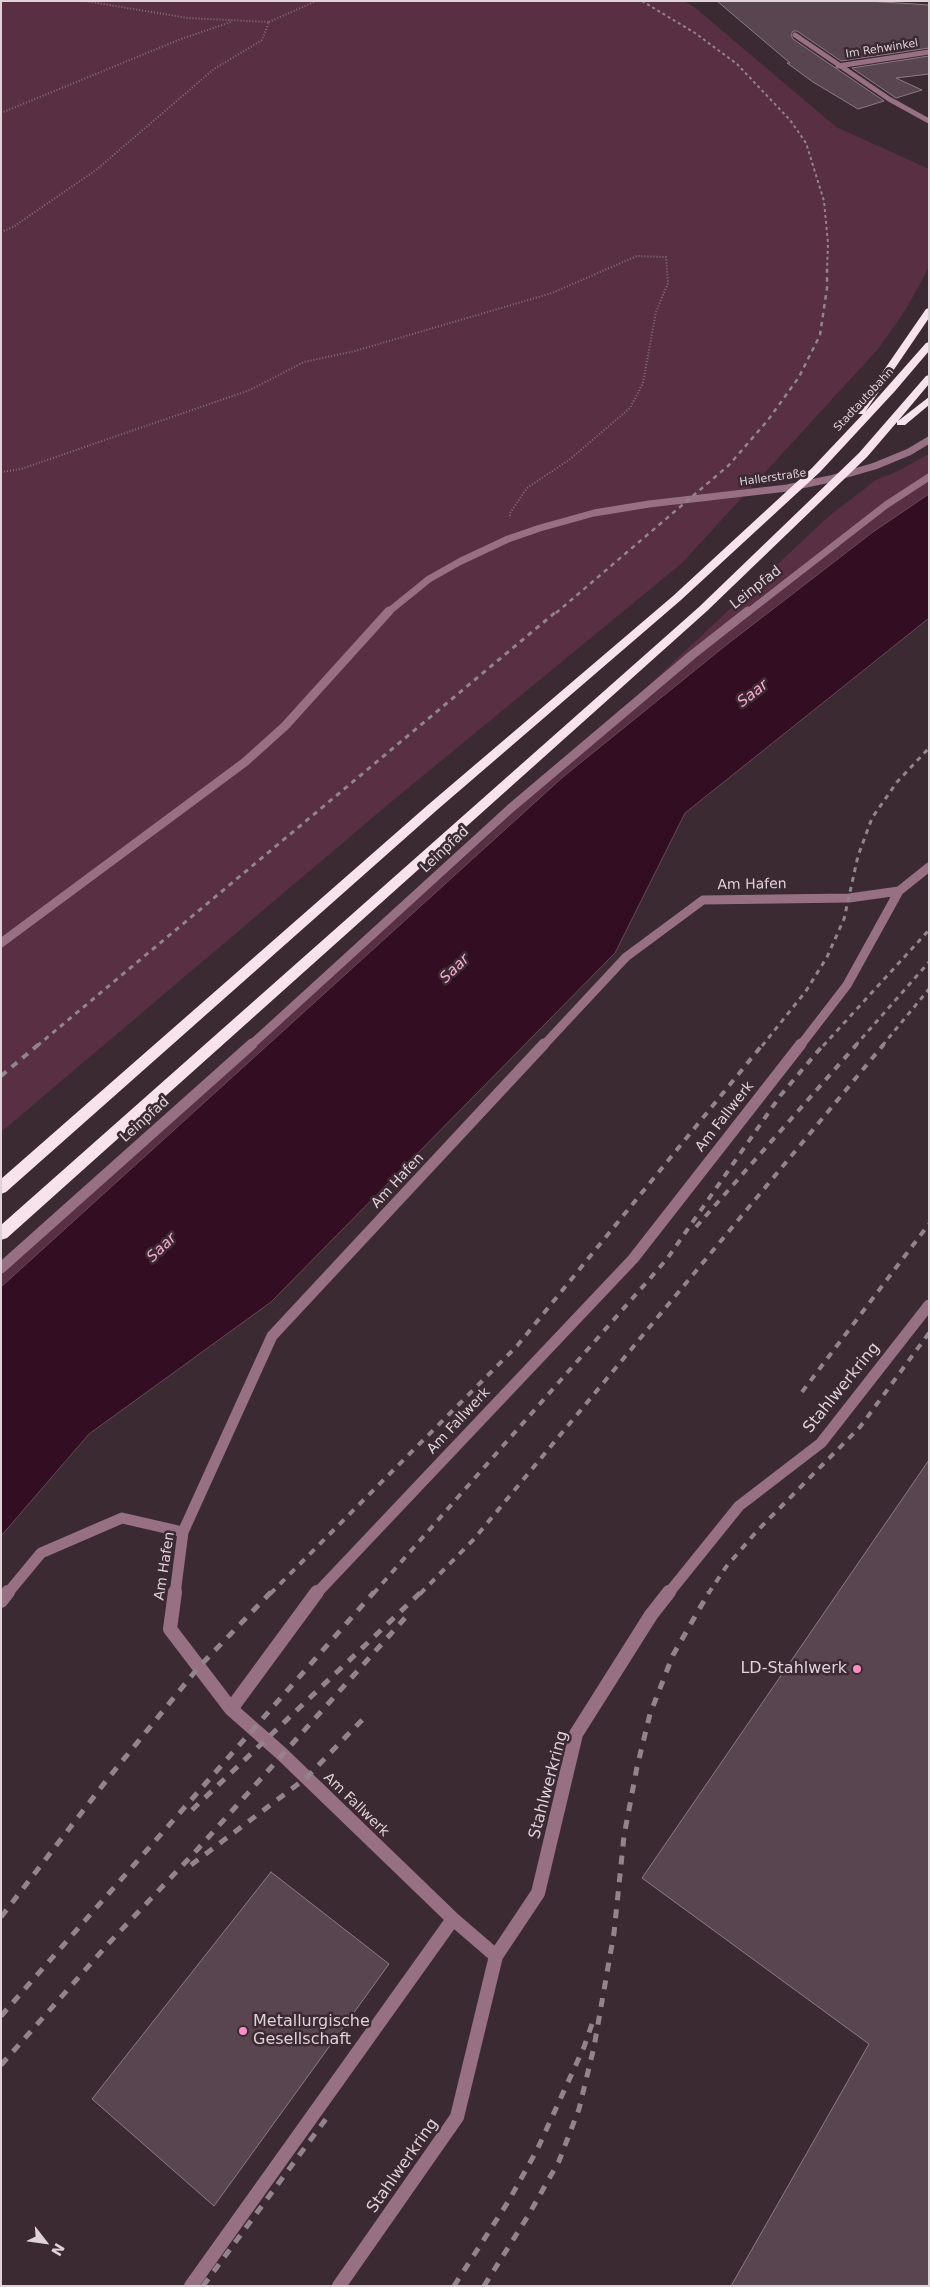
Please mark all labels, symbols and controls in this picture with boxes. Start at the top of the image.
street label: Im Rehwinkel [845,37,919,61]
street label: Stadtautobahn [831,366,897,434]
street label: Hallerstraße [739,467,807,489]
street label: Leinpfad [727,563,785,613]
water label: Saar [734,676,772,712]
street label: Leinpfad [417,823,473,877]
street label: Am Hafen [717,876,787,894]
water label: Saar [436,951,474,987]
street label: Am Fallwerk [692,1078,758,1156]
street label: Leinpfad [117,1094,173,1146]
street label: Am Hafen [368,1150,428,1212]
water label: Saar [143,1230,181,1266]
street label: Stahlwerkring [800,1339,884,1437]
street label: Am Fallwerk [424,1384,494,1458]
street label: Am Hafen [151,1531,179,1601]
place label: LD-Stahlwerk [740,1659,847,1679]
marker: LD-Stahlwerk [851,1663,863,1675]
street label: Stahlwerkring [525,1729,573,1841]
street label: Am Fallwerk [320,1770,392,1840]
place label: Metallurgische Gesellschaft [253,2012,370,2050]
marker: Metallurgische Gesellschaft [237,2025,249,2037]
street label: Stahlwerkring [363,2115,443,2217]
north arrow [20,2217,70,2267]
text: N [48,2240,68,2259]

